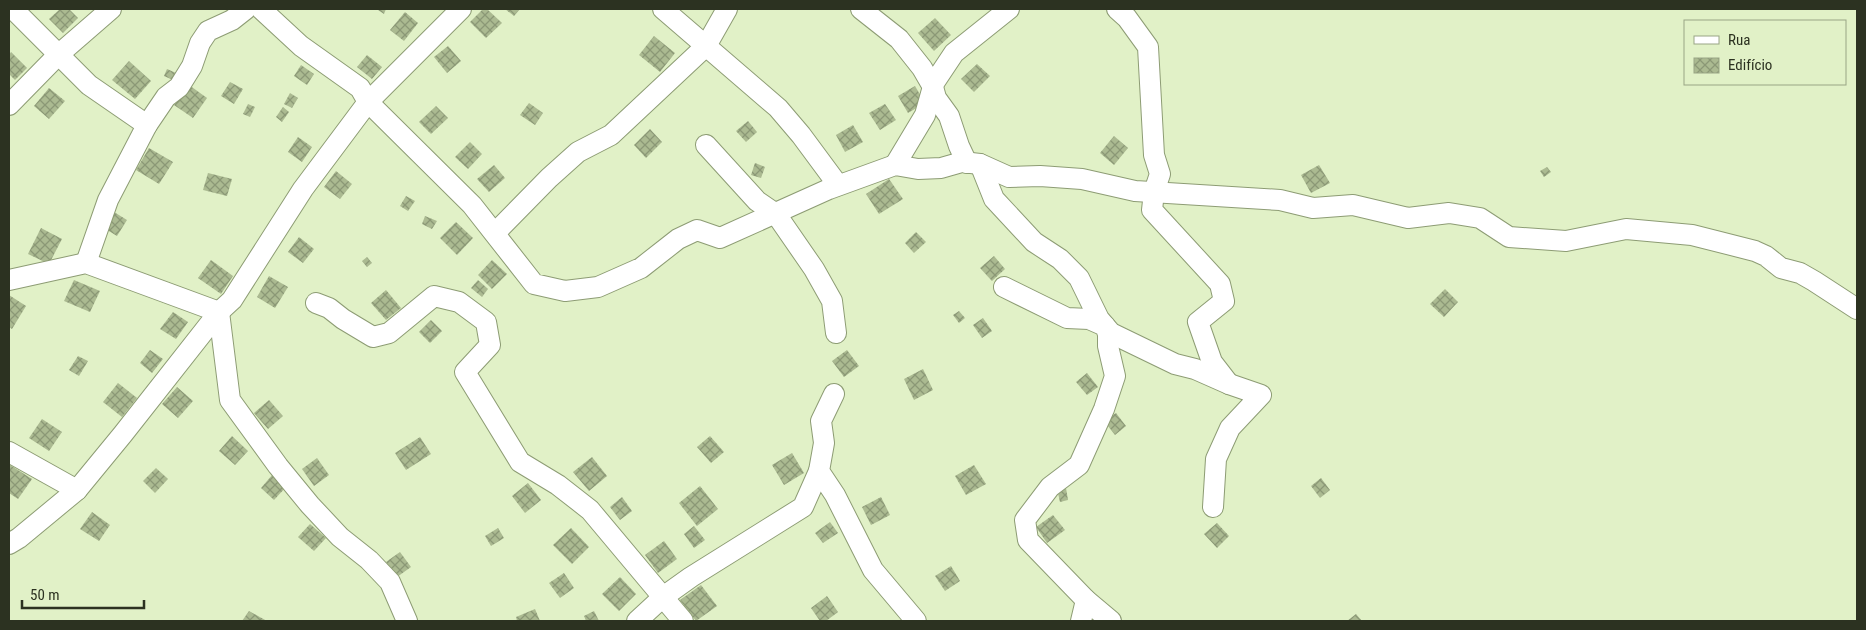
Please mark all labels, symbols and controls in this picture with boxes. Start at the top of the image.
legend [1684,20,1846,85]
text: Rua [1728,31,1750,49]
text: Edifício [1728,56,1772,74]
scale bar [22,578,145,610]
text: 50 m [30,586,60,604]

